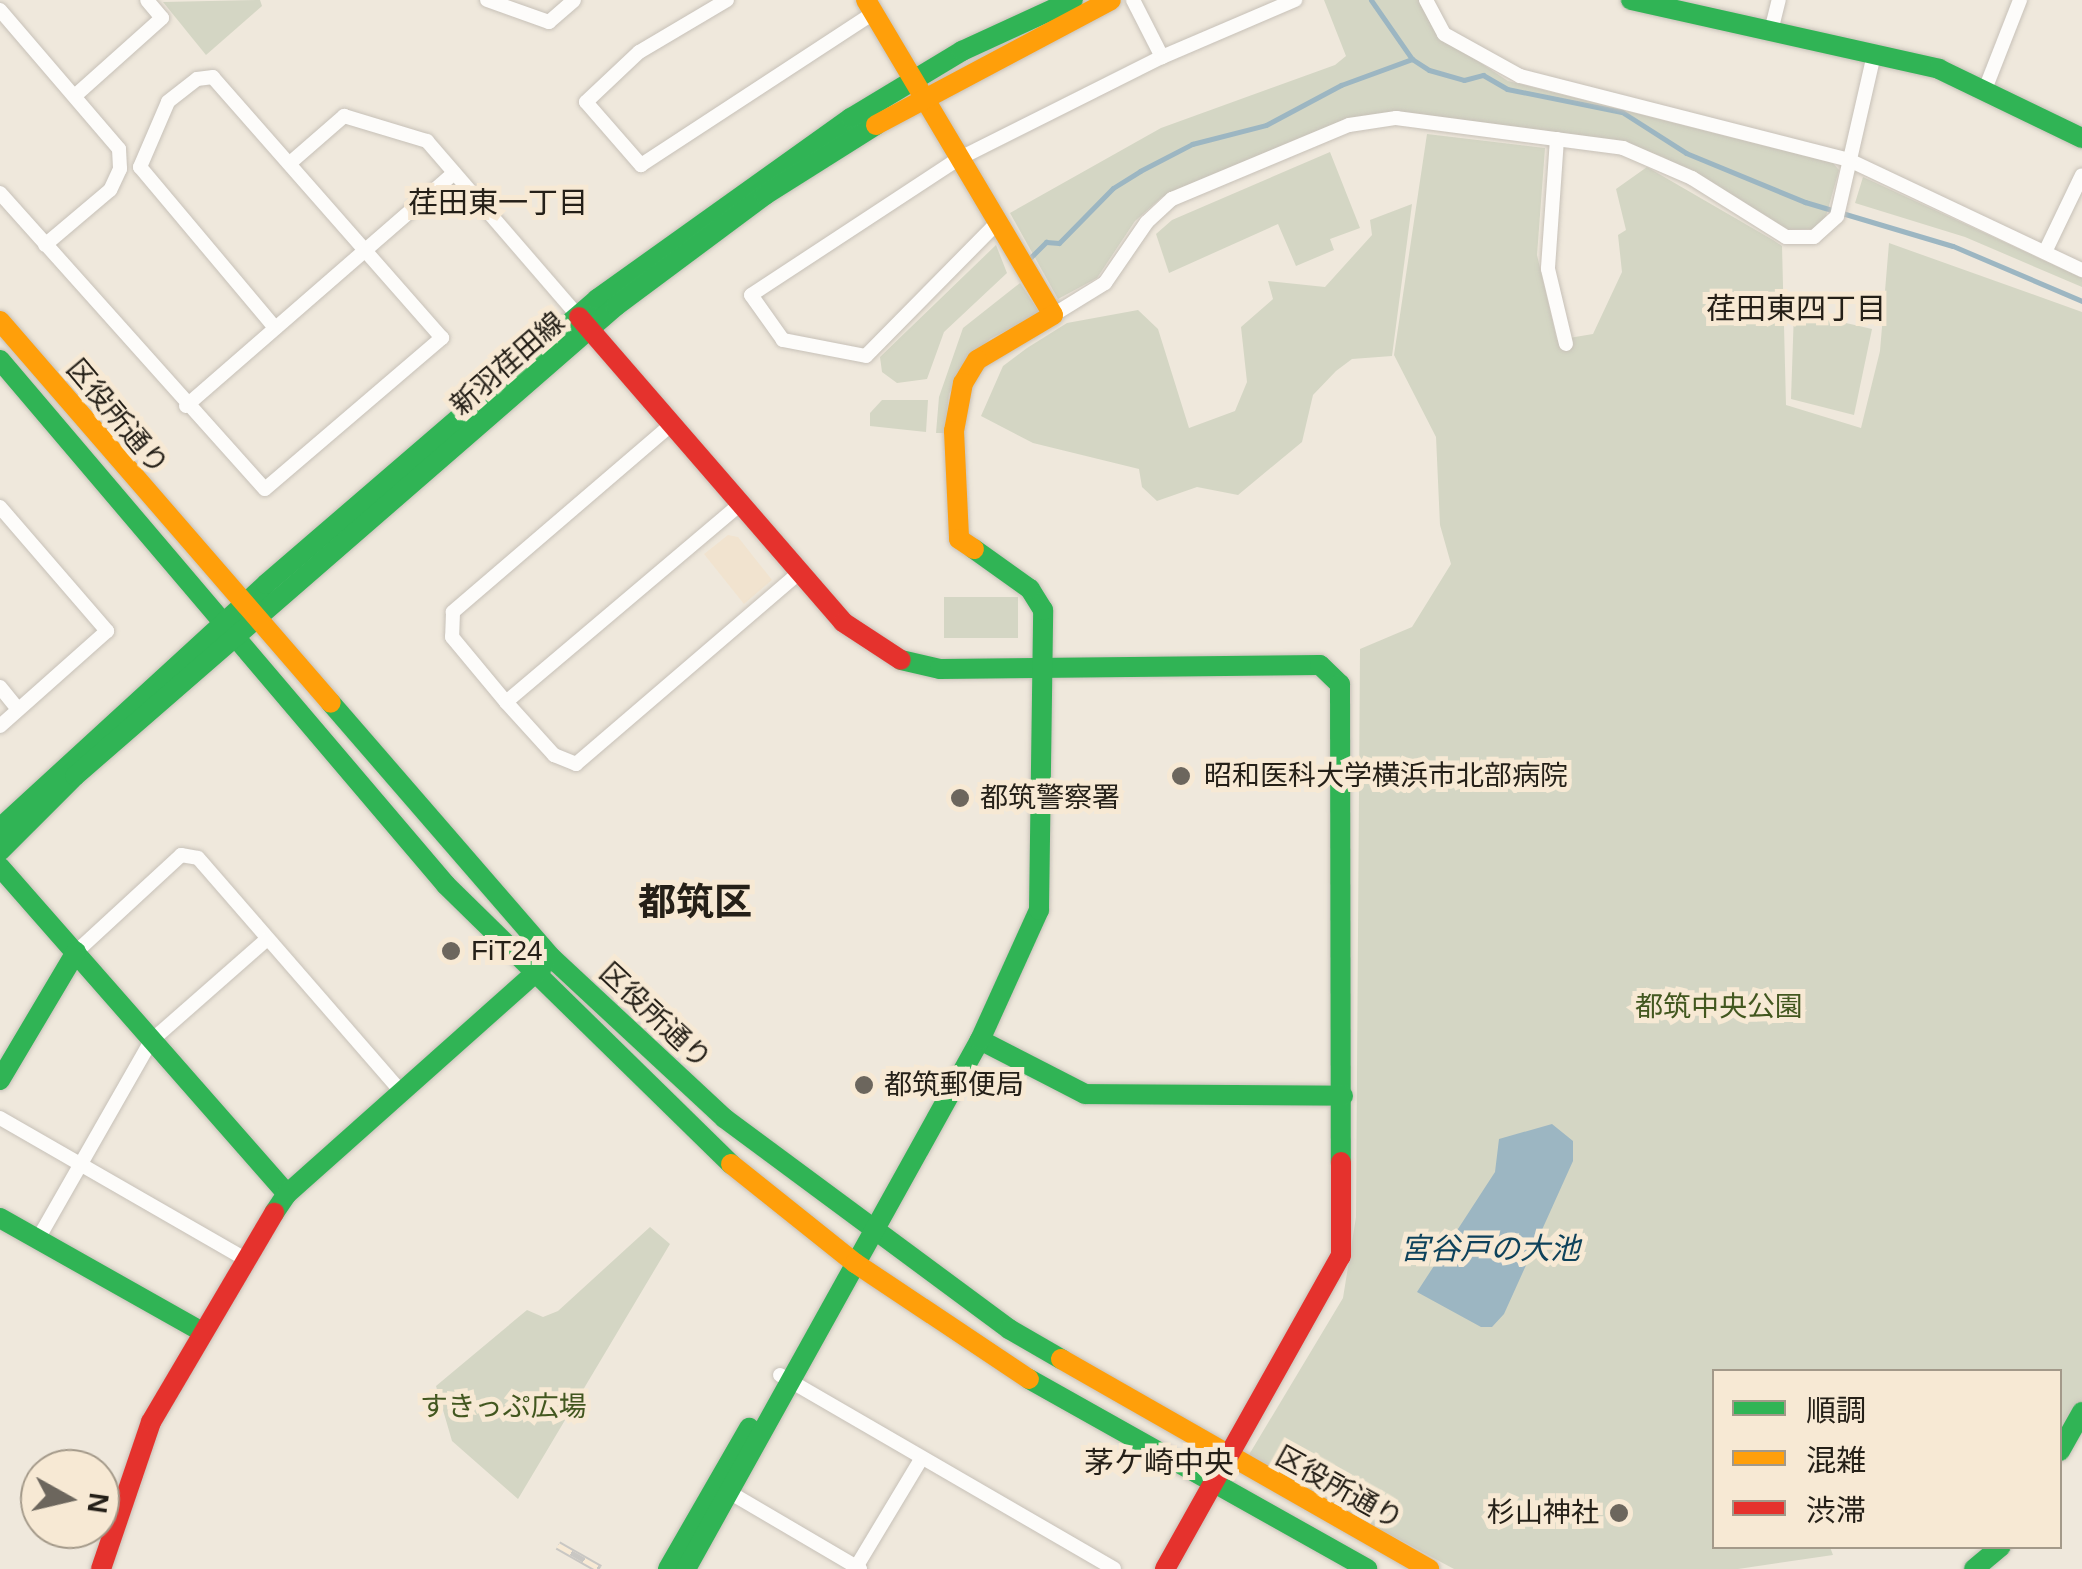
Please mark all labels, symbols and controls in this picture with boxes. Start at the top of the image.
district label: 荏田東一丁目 [408,185,588,221]
district label: 荏田東四丁目 [1706,291,1886,327]
street label: 新羽荏田線 [444,305,572,423]
street label: 区役所通り [59,353,175,481]
place label: 昭和医科大学横浜市北部病院 [1204,759,1568,793]
marker: 昭和医科大学横浜市北部病院 [1168,763,1194,789]
place label: 都筑警察署 [980,781,1120,815]
marker: 都筑警察署 [949,787,971,809]
district label: 都筑区 [638,880,752,926]
place label: FiT24 [471,934,543,968]
marker: FiT24 [440,940,462,962]
street label: 区役所通り [592,956,718,1076]
park label: 都筑中央公園 [1635,990,1803,1024]
place label: 都筑郵便局 [884,1068,1024,1102]
marker: 都筑郵便局 [853,1074,875,1096]
water label: 宮谷戸の大池 [1400,1231,1580,1267]
legend [1712,1369,2062,1549]
park label: すきっぷ広場 [419,1390,587,1424]
text: 順調 [1806,1394,1866,1427]
street label: 区役所通り [1270,1439,1408,1537]
text: 混雑 [1806,1444,1866,1477]
district label: 茅ケ崎中央 [1084,1445,1234,1481]
north arrow [20,1449,120,1549]
text: N [81,1491,115,1515]
text: 渋滞 [1806,1494,1866,1527]
place label: 杉山神社 [1487,1496,1599,1530]
marker: 杉山神社 [1608,1502,1630,1524]

